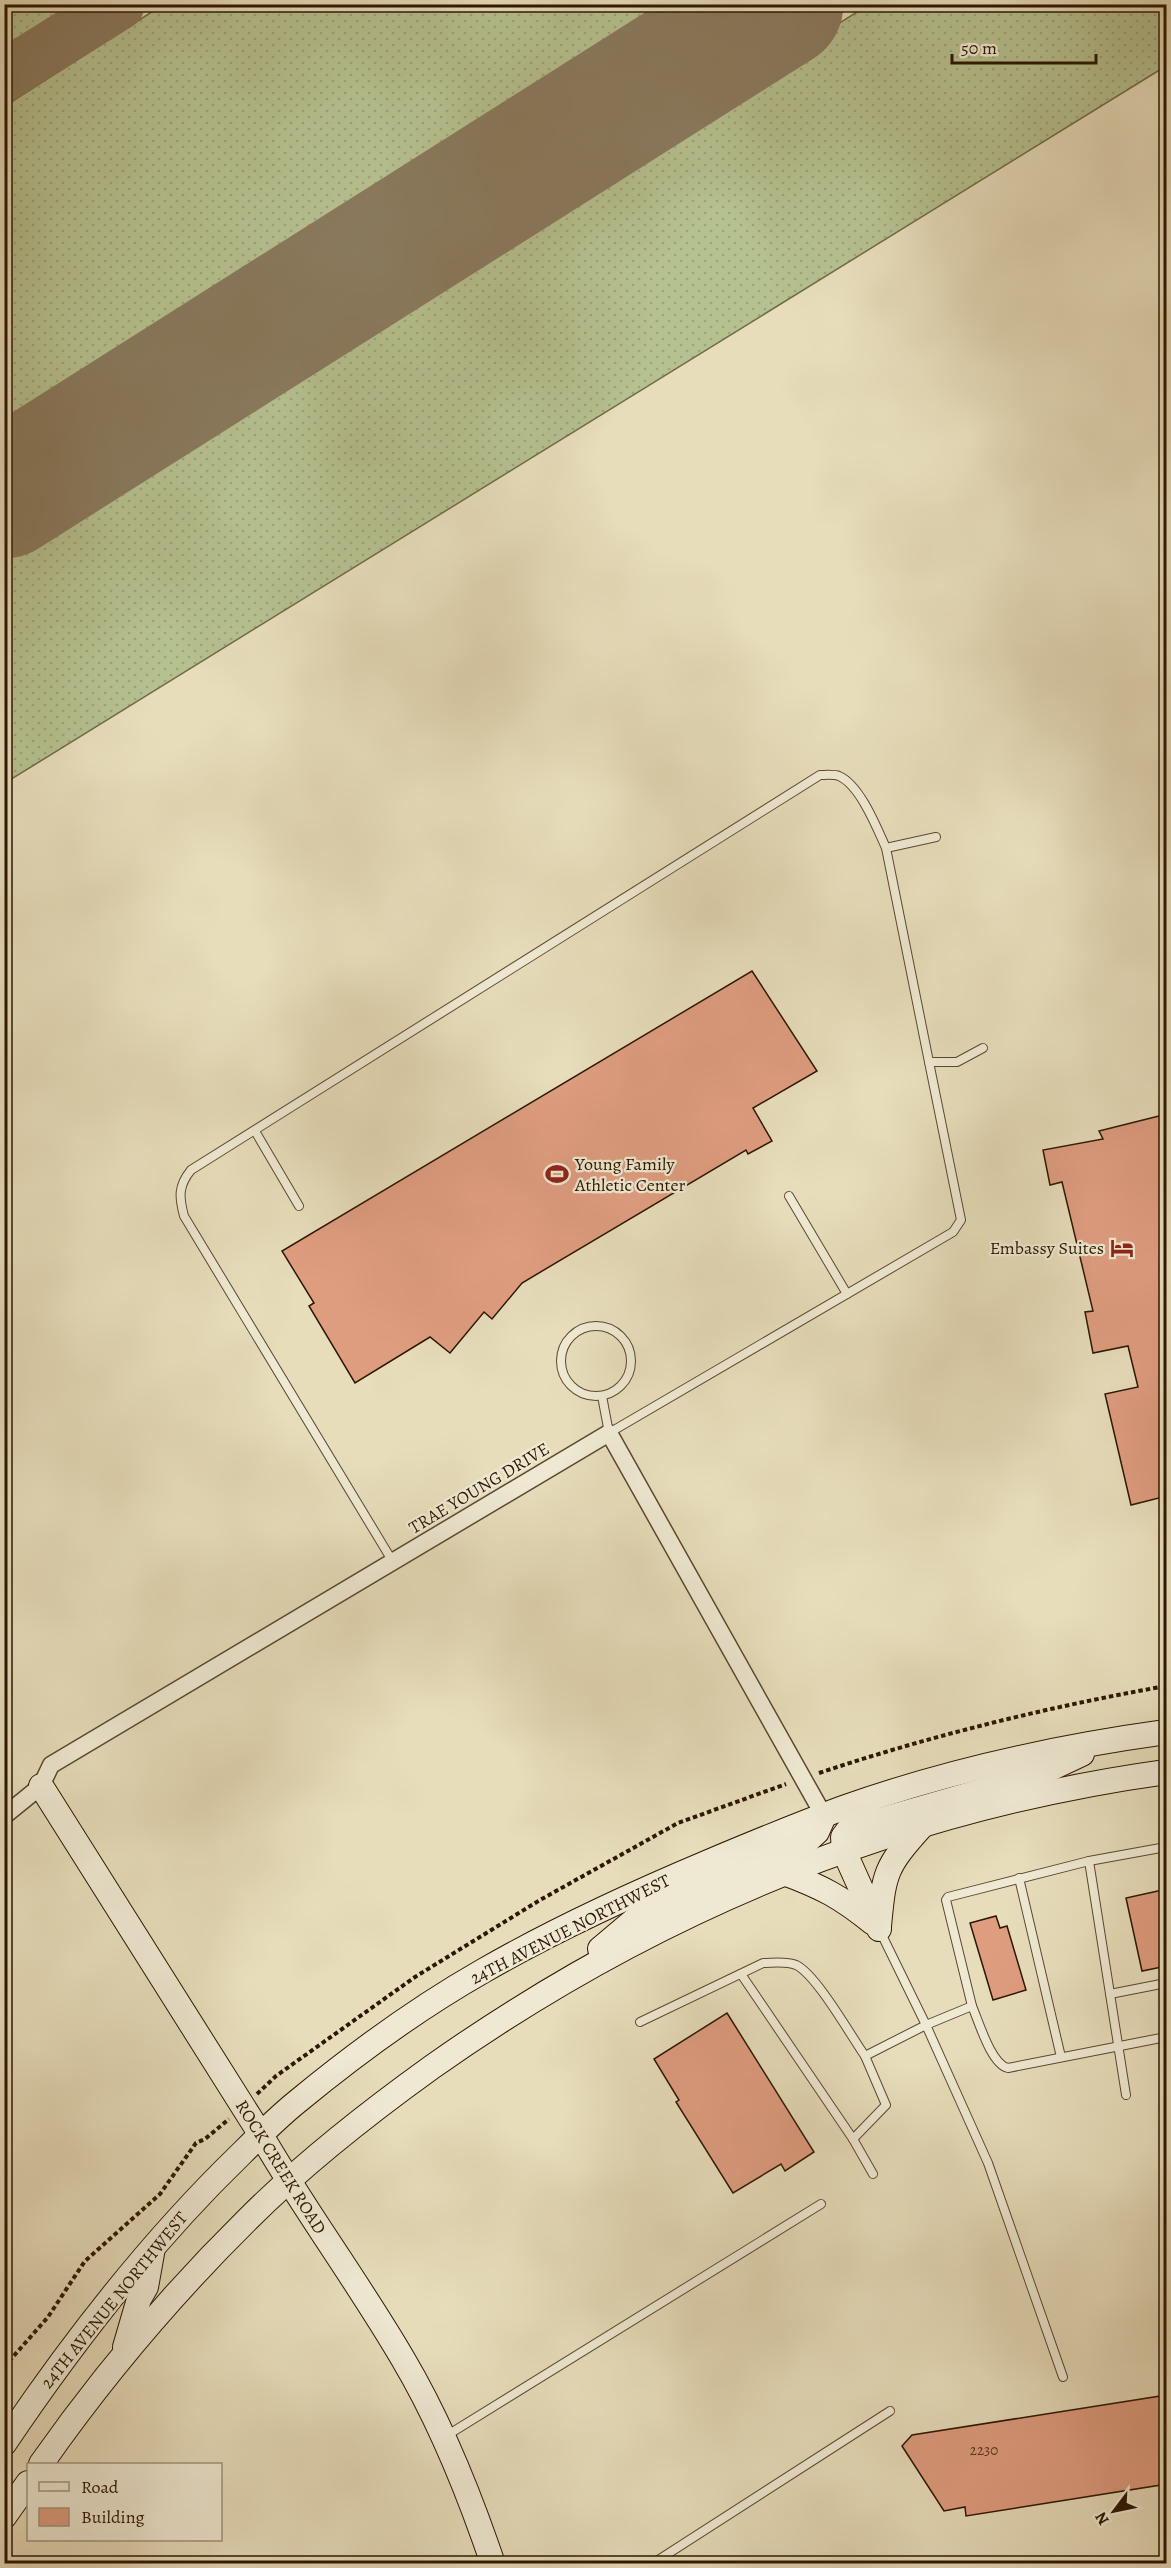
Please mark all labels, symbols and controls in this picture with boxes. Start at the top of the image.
scale bar [952,27,1096,65]
text: 50 m [961,36,997,60]
place label: Young Family Athletic Center [574,1152,686,1197]
sports icon: Young Family Athletic Center [544,1161,570,1187]
hotel icon: Embassy Suites [1109,1235,1135,1261]
place label: Embassy Suites [990,1236,1104,1260]
street label: TRAE YOUNG DRIVE [404,1437,554,1539]
street label: 24TH AVENUE NORTHWEST [466,1868,674,1990]
street label: ROCK CREEK ROAD [230,2095,332,2239]
street label: 24TH AVENUE NORTHWEST [35,2206,193,2393]
house number: 2230 [970,2440,998,2460]
legend [27,2463,222,2541]
text: Road [81,2475,119,2499]
north arrow [1084,2481,1144,2541]
text: Building [81,2505,145,2529]
text: N [1090,2507,1115,2529]

